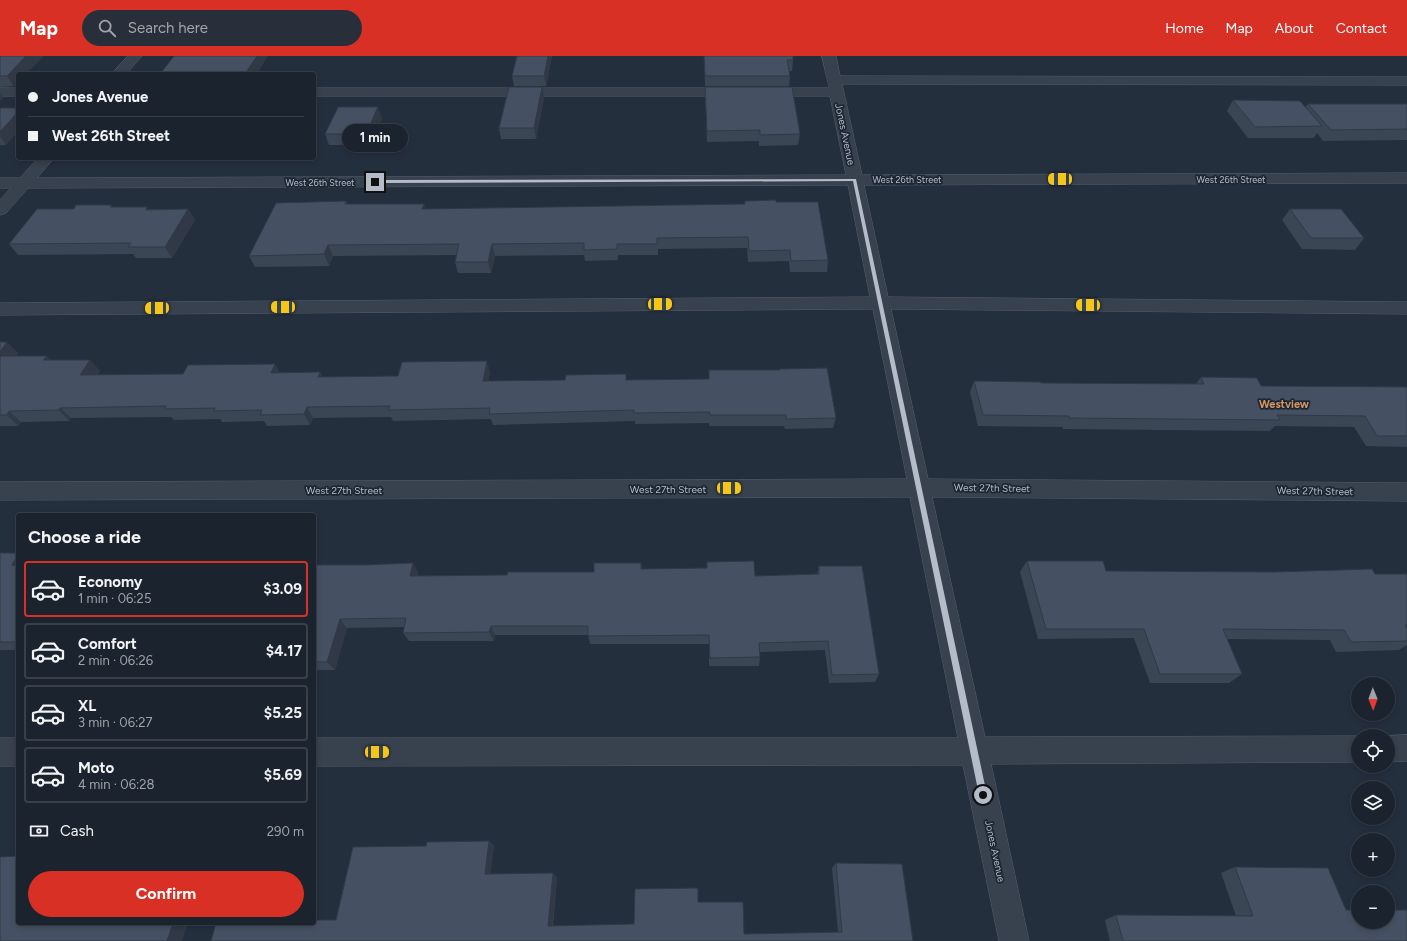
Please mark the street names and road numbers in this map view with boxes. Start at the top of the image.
street label: Jones Avenue [832,102,858,167]
street label: West 26th Street [873,174,942,185]
street label: West 26th Street [1197,174,1266,185]
street label: West 26th Street [286,177,355,188]
street label: West 27th Street [954,481,1031,495]
street label: West 27th Street [630,483,706,496]
street label: West 27th Street [306,484,382,497]
street label: West 27th Street [1277,484,1354,498]
street label: Jones Avenue [982,819,1008,884]

